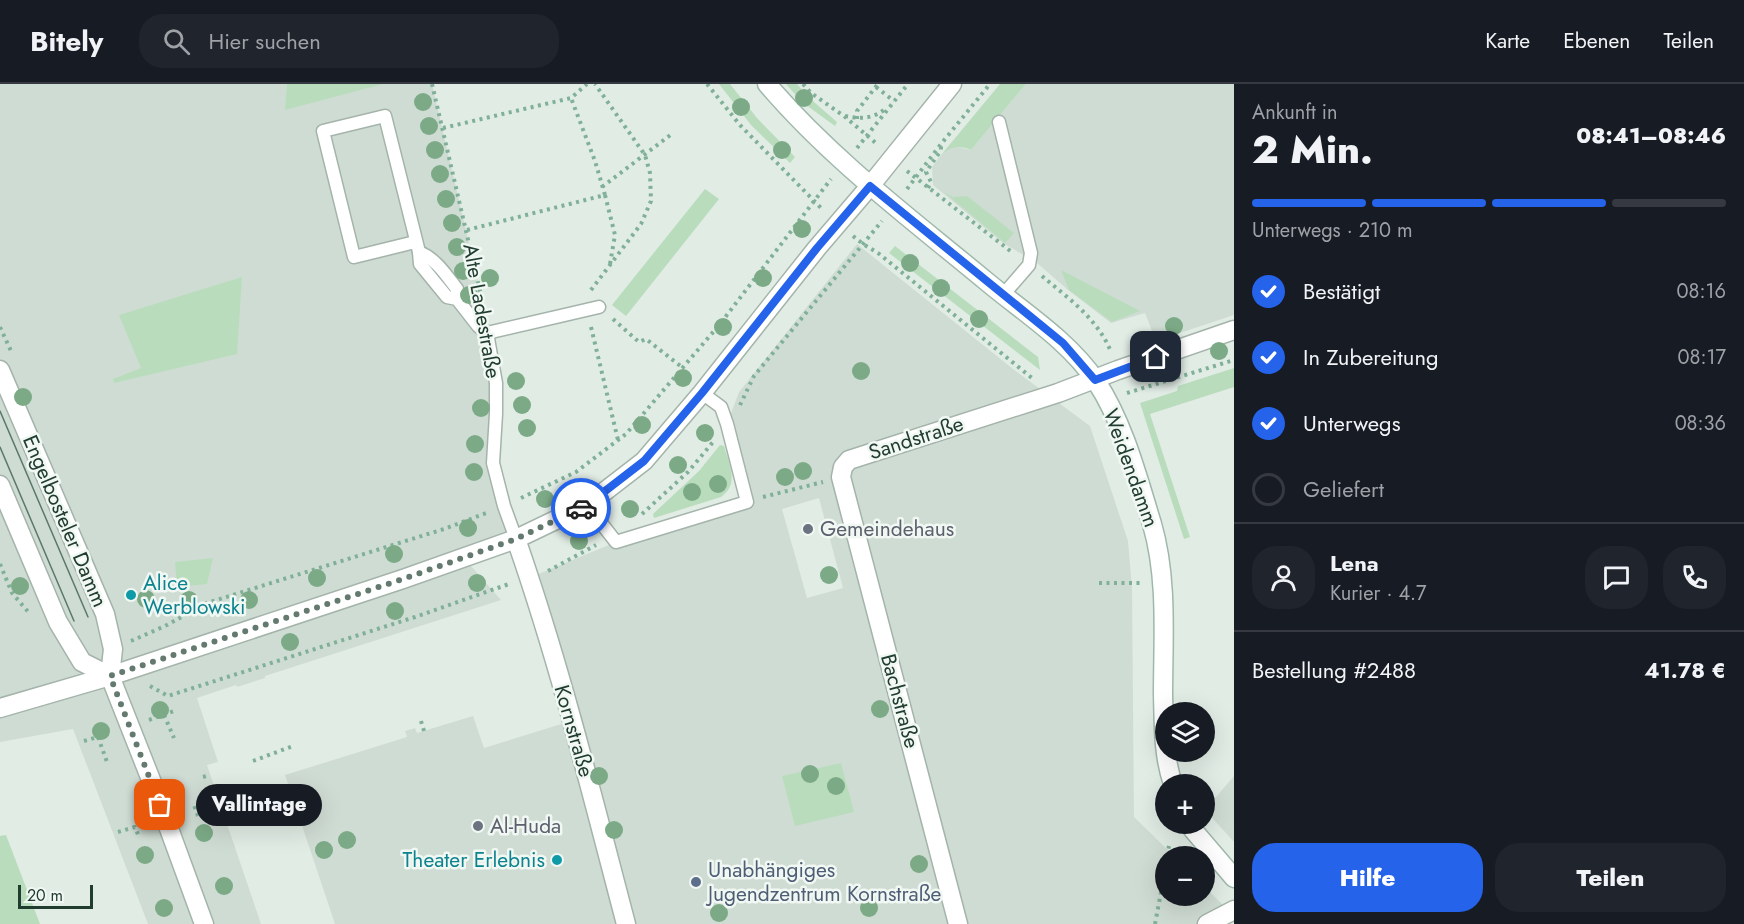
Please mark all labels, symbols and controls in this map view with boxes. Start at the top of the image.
search box [139,14,559,68]
text: Bitely [30,21,103,62]
icon: search [160,25,193,58]
text: Hier suchen [208,25,321,57]
text: Karte [1485,26,1530,56]
text: Ebenen [1563,26,1630,56]
text: Teilen [1663,26,1714,56]
text: Ankunft in [1252,98,1338,127]
text: 08:41–08:46 [1576,119,1726,151]
text: 2 Min. [1252,121,1373,178]
text: Unterwegs · 210 m [1252,216,1413,245]
street label: Alte Ladestraße [455,241,509,381]
icon: check [1252,275,1285,308]
text: Bestätigt [1303,275,1380,307]
text: 08:16 [1677,277,1726,306]
pin [1130,331,1181,382]
icon: home [1139,340,1172,373]
icon: check [1252,341,1285,374]
text: In Zubereitung [1303,341,1438,373]
text: 08:17 [1678,343,1726,372]
street label: Weidendamm [1096,405,1166,531]
icon: check [1252,407,1285,440]
text: Unterwegs [1303,407,1401,439]
street label: Sandstraße [865,409,967,467]
text: 08:36 [1675,409,1726,438]
street label: Engelbosteler Damm [15,430,115,612]
text: Geliefert [1303,473,1384,505]
courier [551,478,611,538]
icon: car [565,492,598,525]
place label: Gemeindehaus [820,514,954,544]
marker: Gemeindehaus [801,522,815,536]
button: person [1252,546,1315,609]
button: chat [1585,546,1648,609]
button: phone [1663,546,1726,609]
text: Lena [1330,547,1379,579]
place label: Alice Werblowski [143,568,246,622]
text: Kurier · 4.7 [1330,579,1427,608]
marker: Alice Werblowski [124,588,138,602]
street label: Bachstraße [873,651,927,752]
text: Bestellung #2488 [1252,654,1416,686]
text: 41.78 € [1644,654,1726,686]
street label: Kornstraße [547,681,601,781]
map controls [1155,702,1215,906]
button: layers [1155,702,1215,762]
button: + [1155,774,1215,834]
pin [134,779,185,830]
callout: Vallintage [196,784,322,826]
icon: bag [143,788,176,821]
text: Vallintage [211,790,307,819]
place label: Al-Huda [490,811,561,841]
marker: Al-Huda [471,819,485,833]
button: Hilfe [1252,843,1483,912]
button: Teilen [1495,843,1726,912]
place label: Theater Erlebnis [403,845,545,875]
button: − [1155,846,1215,906]
marker: Theater Erlebnis [550,853,564,867]
place label: Unabhängiges Jugendzentrum Kornstraße [705,855,942,909]
marker: Unabhängiges Jugendzentrum Kornstraße [689,875,703,889]
scale bar [18,882,93,910]
text: 20 m [27,884,63,907]

